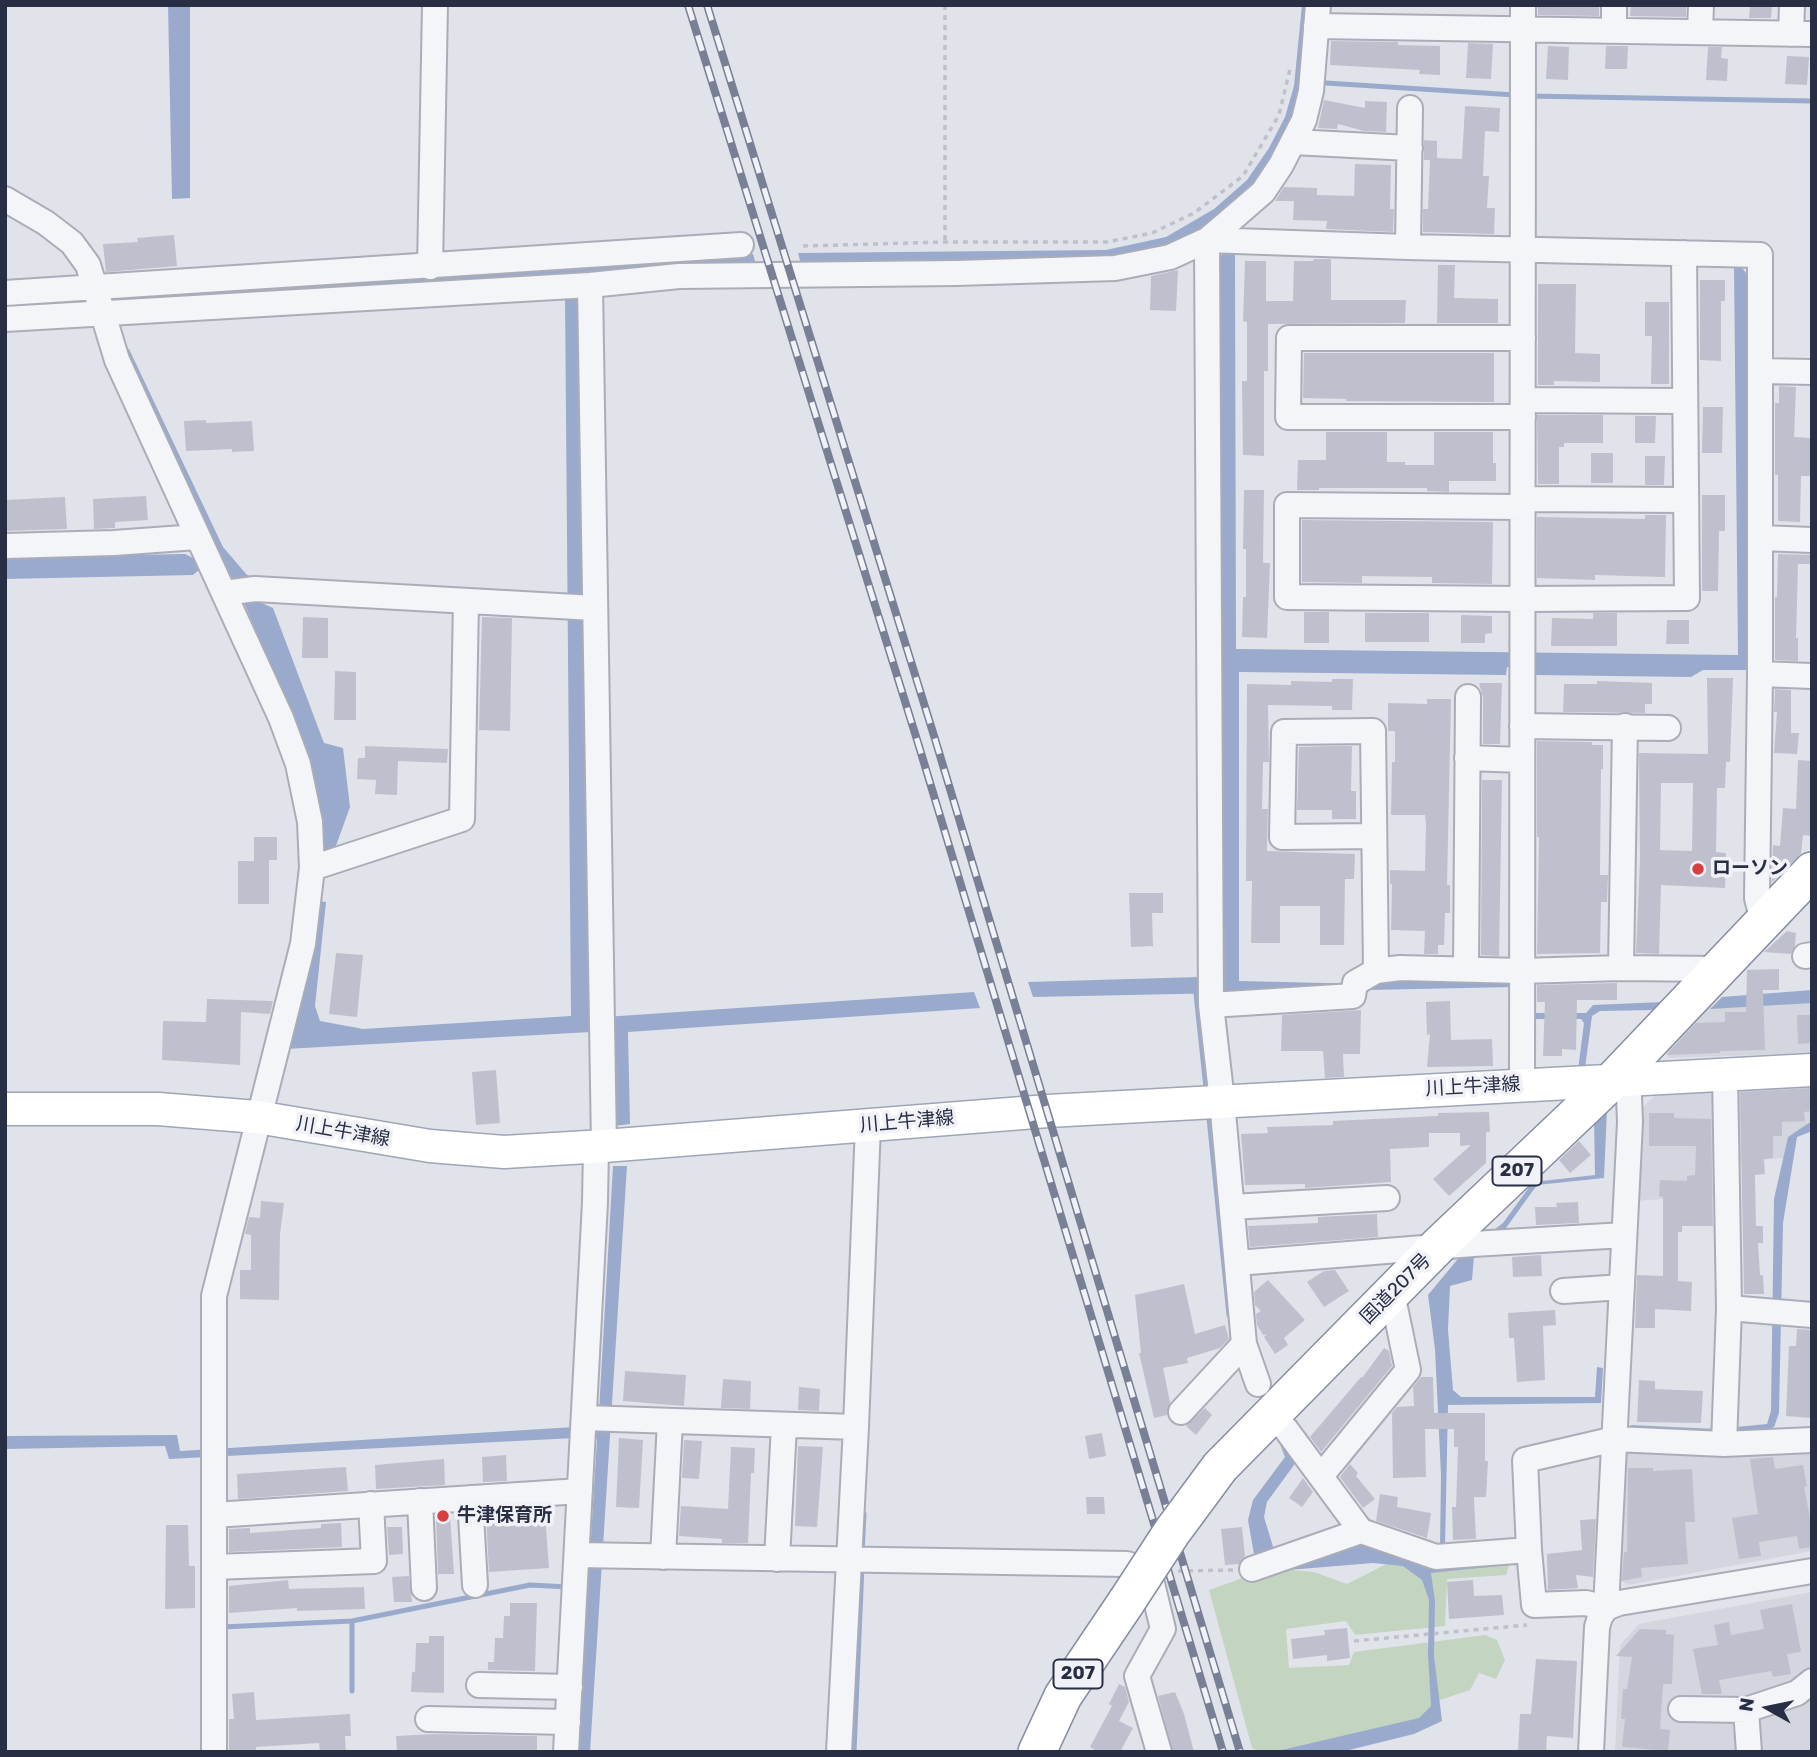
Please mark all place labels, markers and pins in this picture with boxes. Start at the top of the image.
place label: ローソン [1712,858,1788,880]
marker: ローソン [1690,861,1706,877]
place label: 牛津保育所 [457,1505,552,1527]
marker: 牛津保育所 [435,1508,451,1524]

